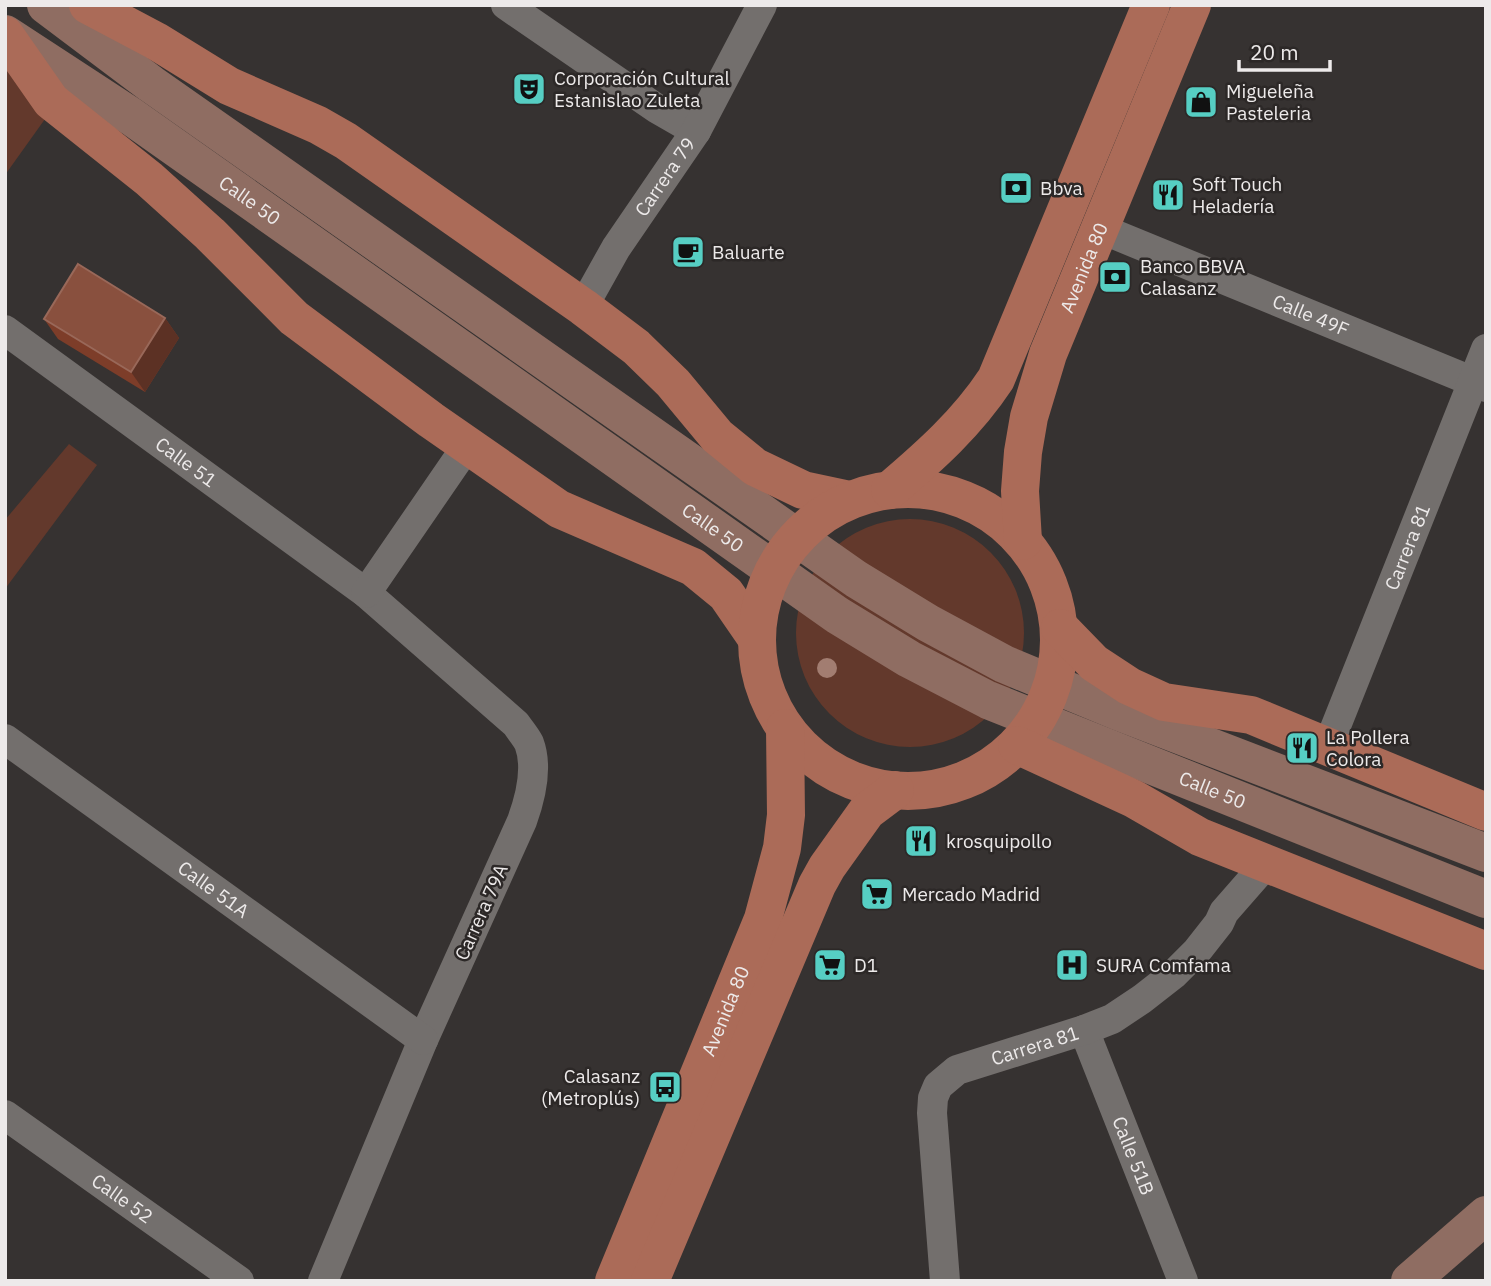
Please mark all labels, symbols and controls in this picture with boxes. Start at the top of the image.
scale bar [1239,28,1330,72]
text: 20 m [1250,38,1299,66]
place label: Corporación Cultural Estanislao Zuleta [554,66,730,112]
theatre icon: Corporación Cultural Estanislao Zuleta [510,70,548,108]
place label: Migueleña Pasteleria [1226,79,1314,125]
shop icon: Migueleña Pasteleria [1182,83,1220,121]
street label: Carrera 79 [629,132,700,221]
bank icon: Bbva [997,169,1035,207]
street label: Calle 50 [214,170,285,230]
place label: Soft Touch Heladería [1192,172,1282,218]
place label: Bbva [1040,176,1083,200]
restaurant icon: Soft Touch Heladería [1149,176,1187,214]
street label: Avenida 80 [1054,219,1113,316]
cafe icon: Baluarte [669,233,707,271]
place label: Baluarte [712,240,785,264]
place label: Banco BBVA Calasanz [1140,254,1245,300]
bank icon: Banco BBVA Calasanz [1096,258,1134,296]
street label: Calle 49F [1269,289,1353,341]
street label: Calle 51 [151,432,221,492]
street label: Calle 50 [677,497,748,557]
street label: Carrera 81 [1379,501,1435,594]
place label: La Pollera Colora [1326,725,1410,771]
restaurant icon: La Pollera Colora [1283,729,1321,767]
street label: Calle 50 [1176,766,1249,814]
restaurant icon: krosquipollo [902,822,940,860]
place label: krosquipollo [946,829,1052,853]
street label: Calle 51A [173,855,254,923]
street label: Carrera 79A [449,860,513,964]
supermarket icon: Mercado Madrid [858,875,896,913]
place label: Mercado Madrid [902,882,1040,906]
supermarket icon: D1 [811,946,849,984]
hospital icon: SURA Comfama [1053,946,1091,984]
place label: D1 [854,953,878,977]
place label: SURA Comfama [1096,953,1231,977]
street label: Avenida 80 [696,962,754,1060]
street label: Carrera 81 [988,1020,1082,1071]
place label: Calasanz (Metroplús) [541,1064,640,1110]
bus stop icon: Calasanz (Metroplús) [646,1068,684,1106]
street label: Calle 51B [1107,1113,1160,1198]
street label: Calle 52 [87,1168,158,1228]

